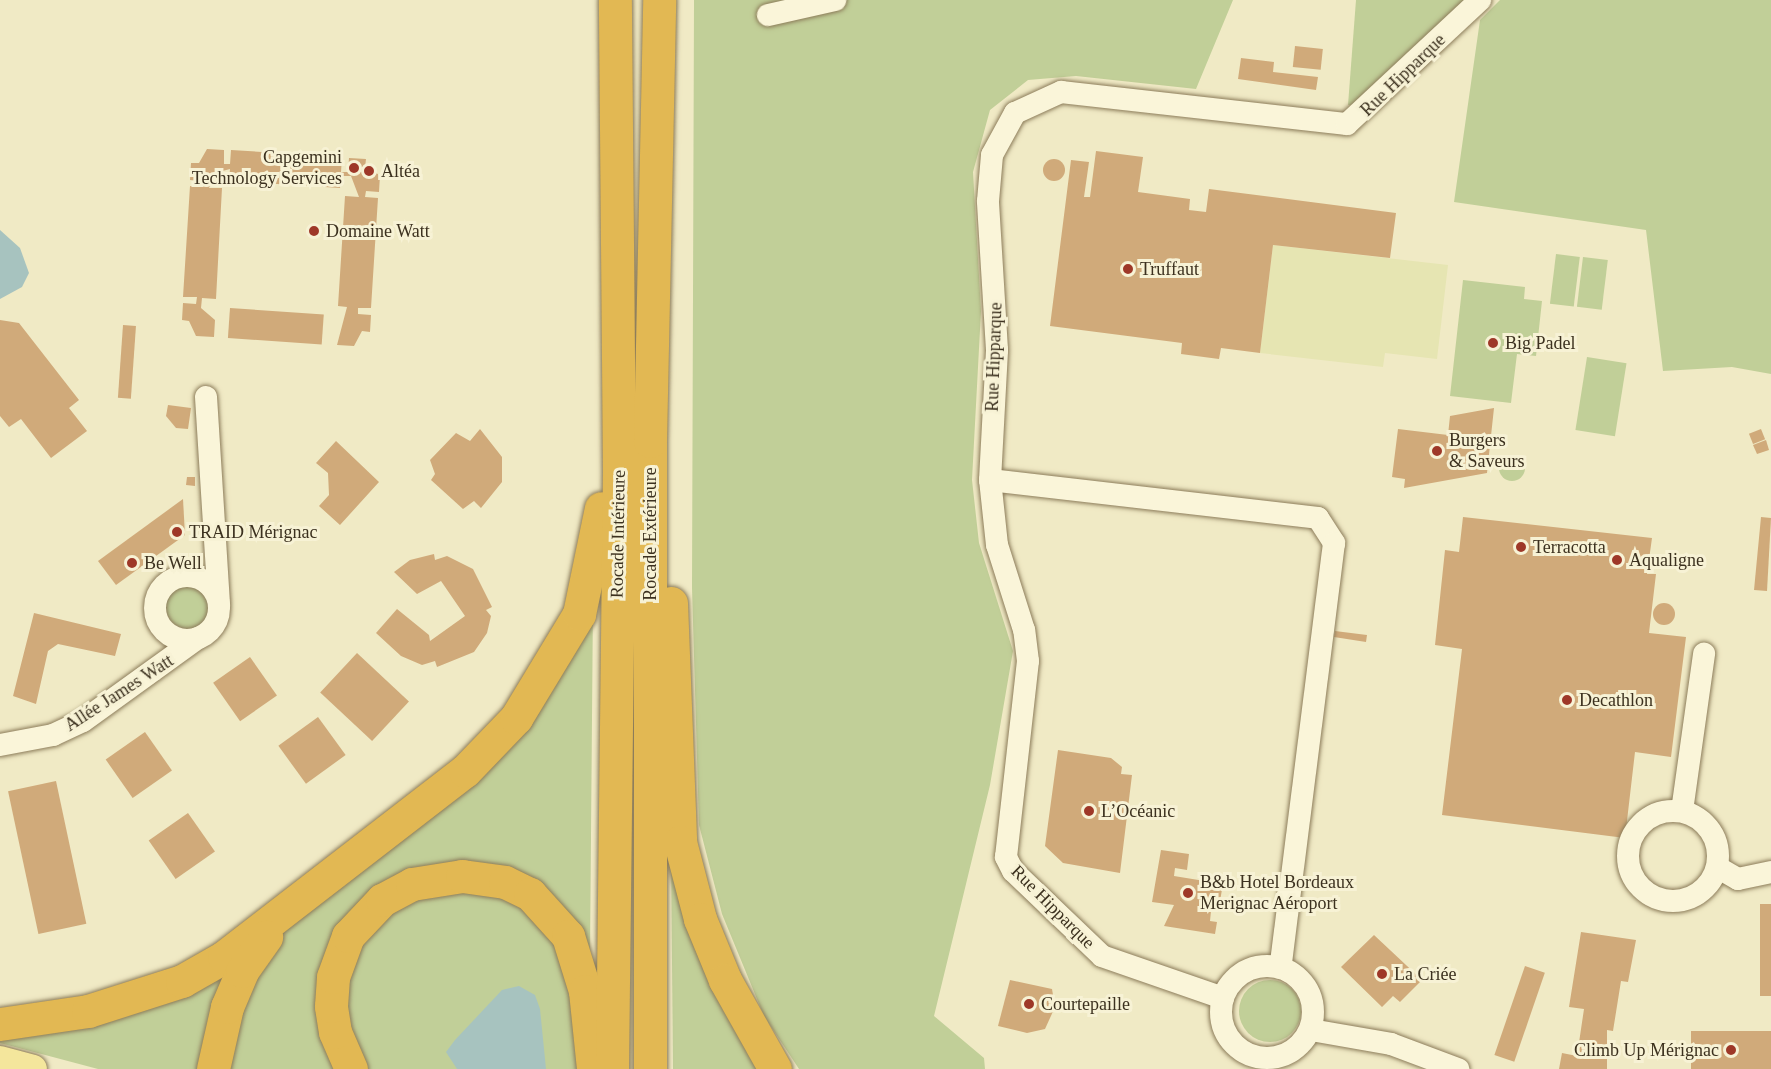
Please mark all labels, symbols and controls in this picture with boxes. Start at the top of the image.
street label: Rue Hipparque [1356,29,1450,121]
place label: Capgemini Technology Services [192,147,342,190]
place label: Altéa [381,160,420,182]
marker: Capgemini Technology Services [347,161,361,175]
marker: Altéa [362,164,376,178]
place label: Domaine Watt [326,220,430,242]
marker: Domaine Watt [307,224,321,238]
place label: Truffaut [1140,258,1199,280]
marker: Truffaut [1121,262,1135,276]
street label: Rue Hipparque [981,302,1007,412]
place label: Big Padel [1505,332,1575,354]
marker: Big Padel [1486,336,1500,350]
place label: Burgers & Saveurs [1449,430,1524,472]
marker: Burgers & Saveurs [1430,444,1444,458]
street label: Rocade Extérieure [639,467,661,601]
street label: Rocade Intérieure [606,470,630,598]
place label: TRAID Mérignac [189,521,317,543]
marker: TRAID Mérignac [170,525,184,539]
place label: Terracotta [1533,536,1606,558]
marker: Terracotta [1514,540,1528,554]
place label: Aqualigne [1629,549,1704,571]
place label: Be Well [144,552,202,574]
marker: Aqualigne [1610,553,1624,567]
marker: Be Well [125,556,139,570]
street label: Allée James Watt [60,650,178,736]
place label: Decathlon [1579,689,1653,711]
marker: Decathlon [1560,693,1574,707]
place label: L’Océanic [1101,800,1175,822]
marker: L’Océanic [1082,804,1096,818]
street label: Rue Hipparque [1007,861,1099,953]
place label: B&b Hotel Bordeaux Merignac Aéroport [1200,872,1354,914]
marker: B&b Hotel Bordeaux Merignac Aéroport [1181,886,1195,900]
place label: La Criée [1394,963,1456,985]
marker: La Criée [1375,967,1389,981]
place label: Courtepaille [1041,993,1130,1015]
marker: Courtepaille [1022,997,1036,1011]
place label: Climb Up Mérignac [1574,1039,1719,1061]
marker: Climb Up Mérignac [1724,1043,1738,1057]

